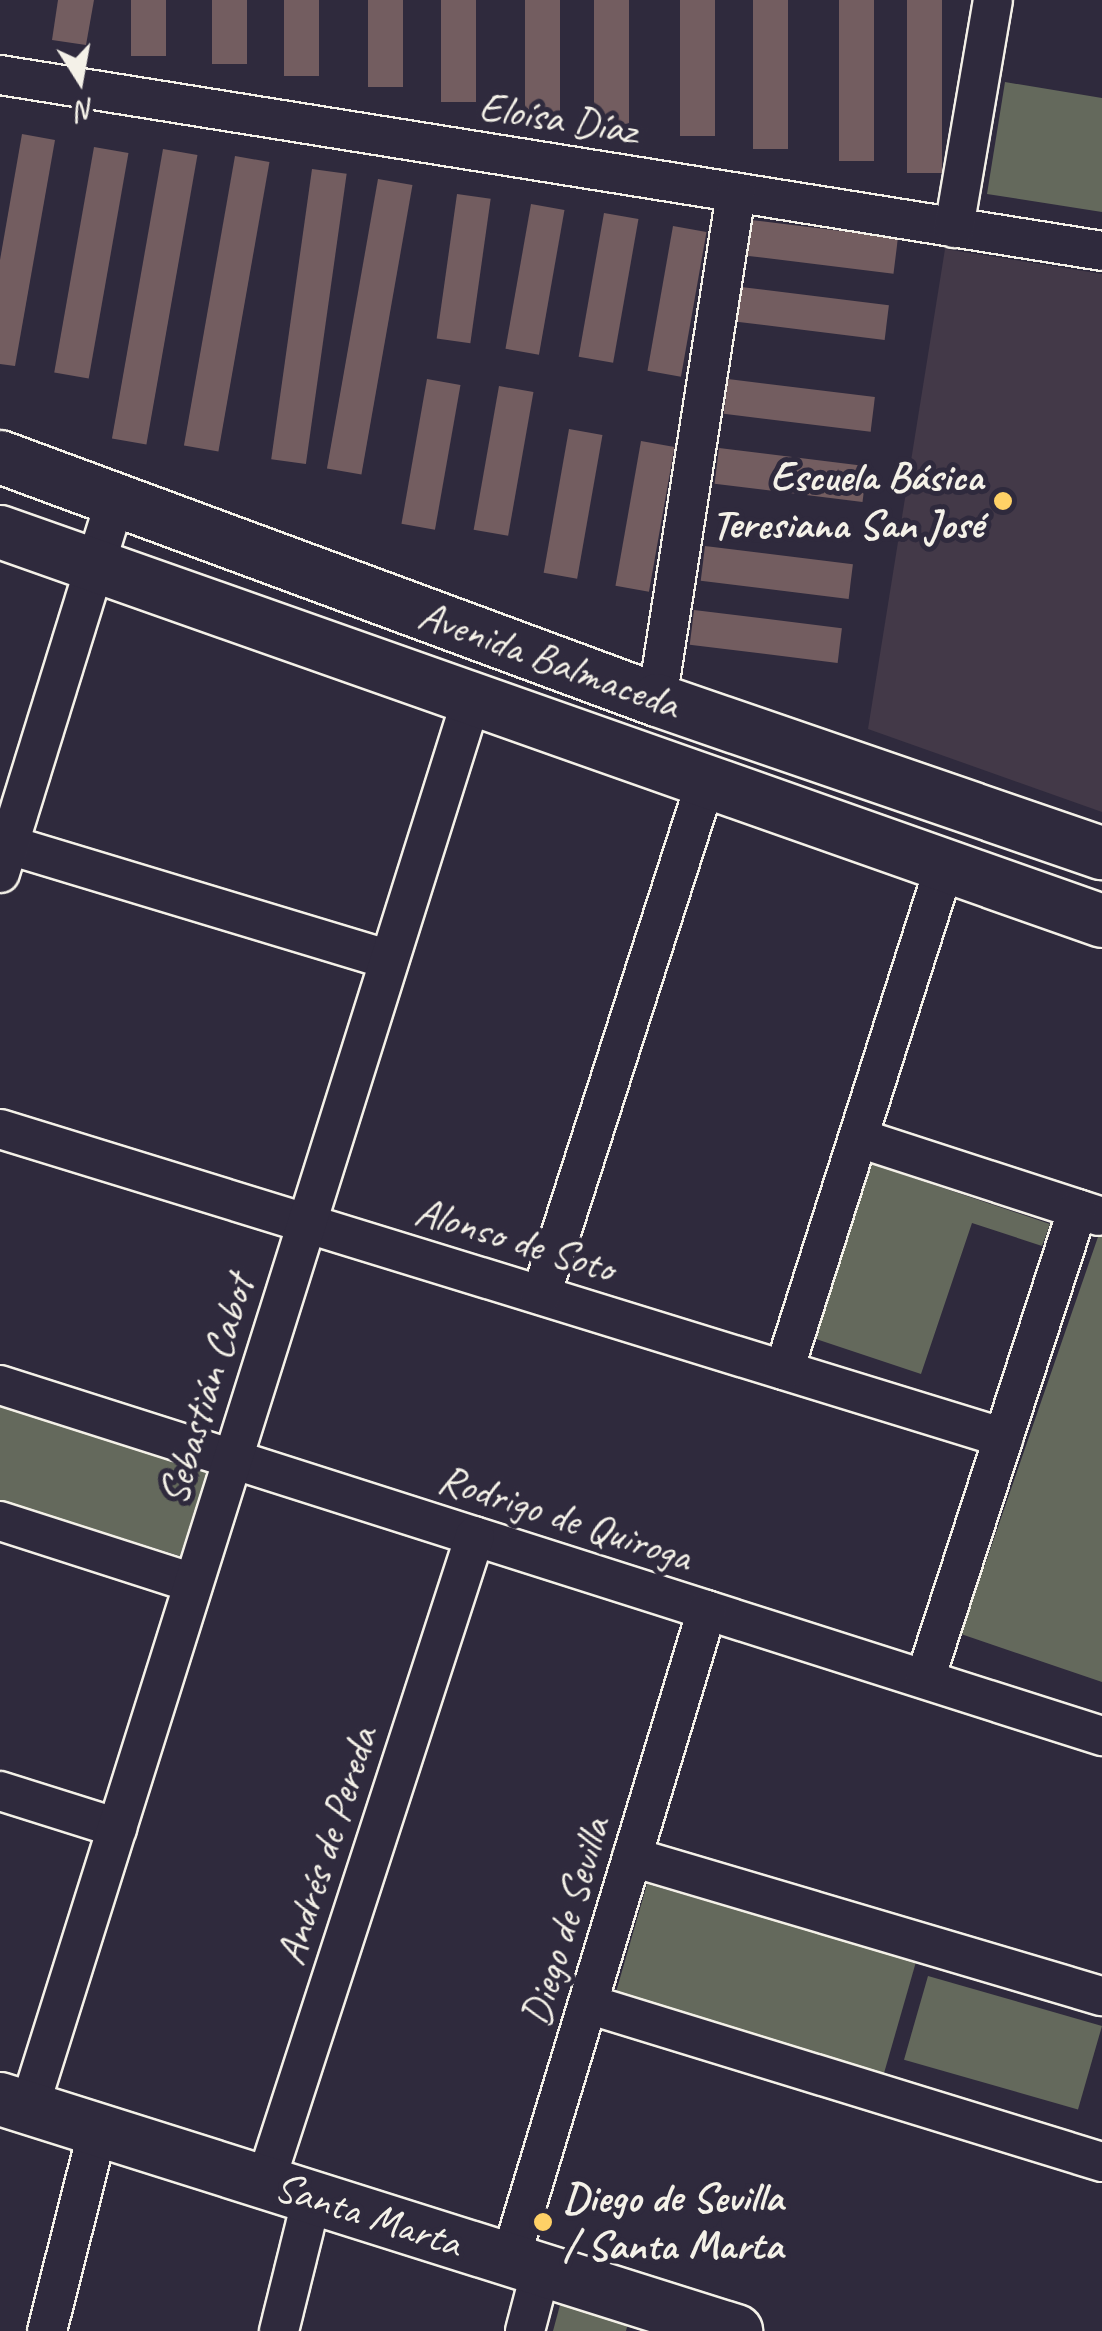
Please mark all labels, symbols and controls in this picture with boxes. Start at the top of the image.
north arrow [30,30,130,130]
street label: Eloísa Díaz [476,82,640,156]
text: N [74,91,98,129]
place label: Escuela Básica Teresiana San José [711,452,983,550]
marker: Escuela Básica Teresiana San José [992,490,1014,512]
street label: Avenida Balmaceda [412,590,686,730]
street label: Alonso de Soto [410,1186,620,1294]
street label: Sebastián Cabot [148,1269,266,1511]
street label: Rodrigo de Quiroga [432,1453,698,1583]
street label: Andrés de Pereda [265,1722,389,1970]
street label: Diego de Sevilla [511,1813,621,2031]
street label: Santa Marta [269,2161,467,2269]
place label: Diego de Sevilla / Santa Marta [563,2173,782,2272]
marker: Diego de Sevilla / Santa Marta [532,2211,554,2233]

